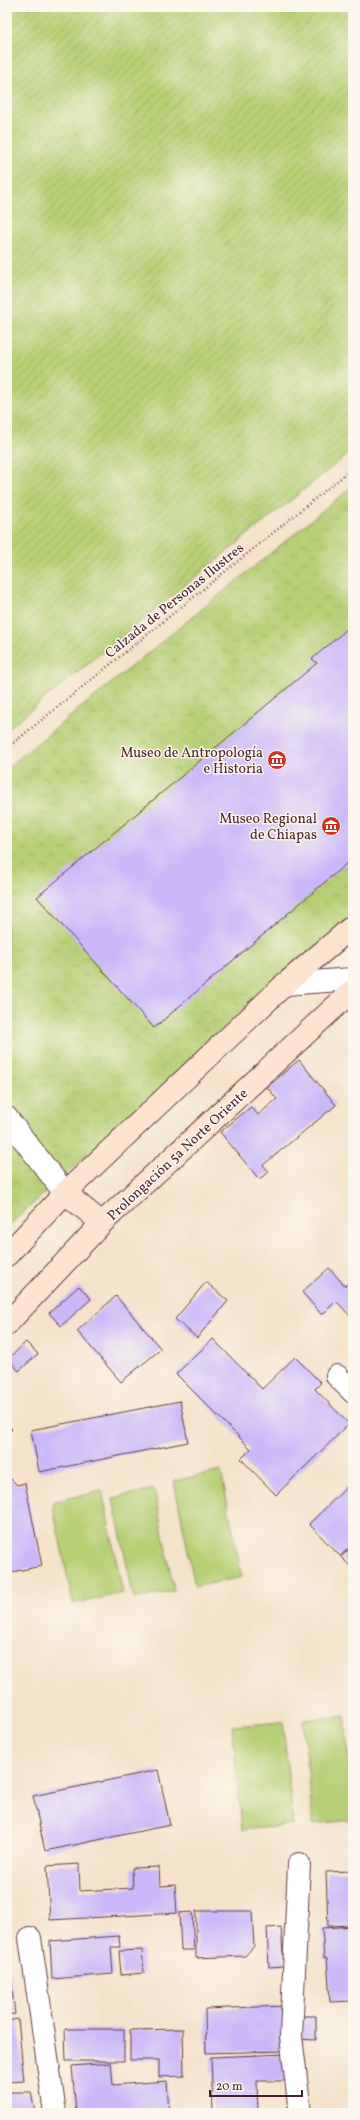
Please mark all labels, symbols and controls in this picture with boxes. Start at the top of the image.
street label: Calzada de Personas Ilustres [101,539,248,663]
place label: Museo de Antropología e Historia [120,744,263,779]
museum icon: Museo de Antropología e Historia [266,749,288,771]
place label: Museo Regional de Chiapas [219,810,317,845]
museum icon: Museo Regional de Chiapas [320,815,342,837]
street label: Prolongación 5a Norte Oriente [104,1085,253,1225]
scale bar [210,2072,302,2098]
text: 20 m [216,2079,243,2095]

